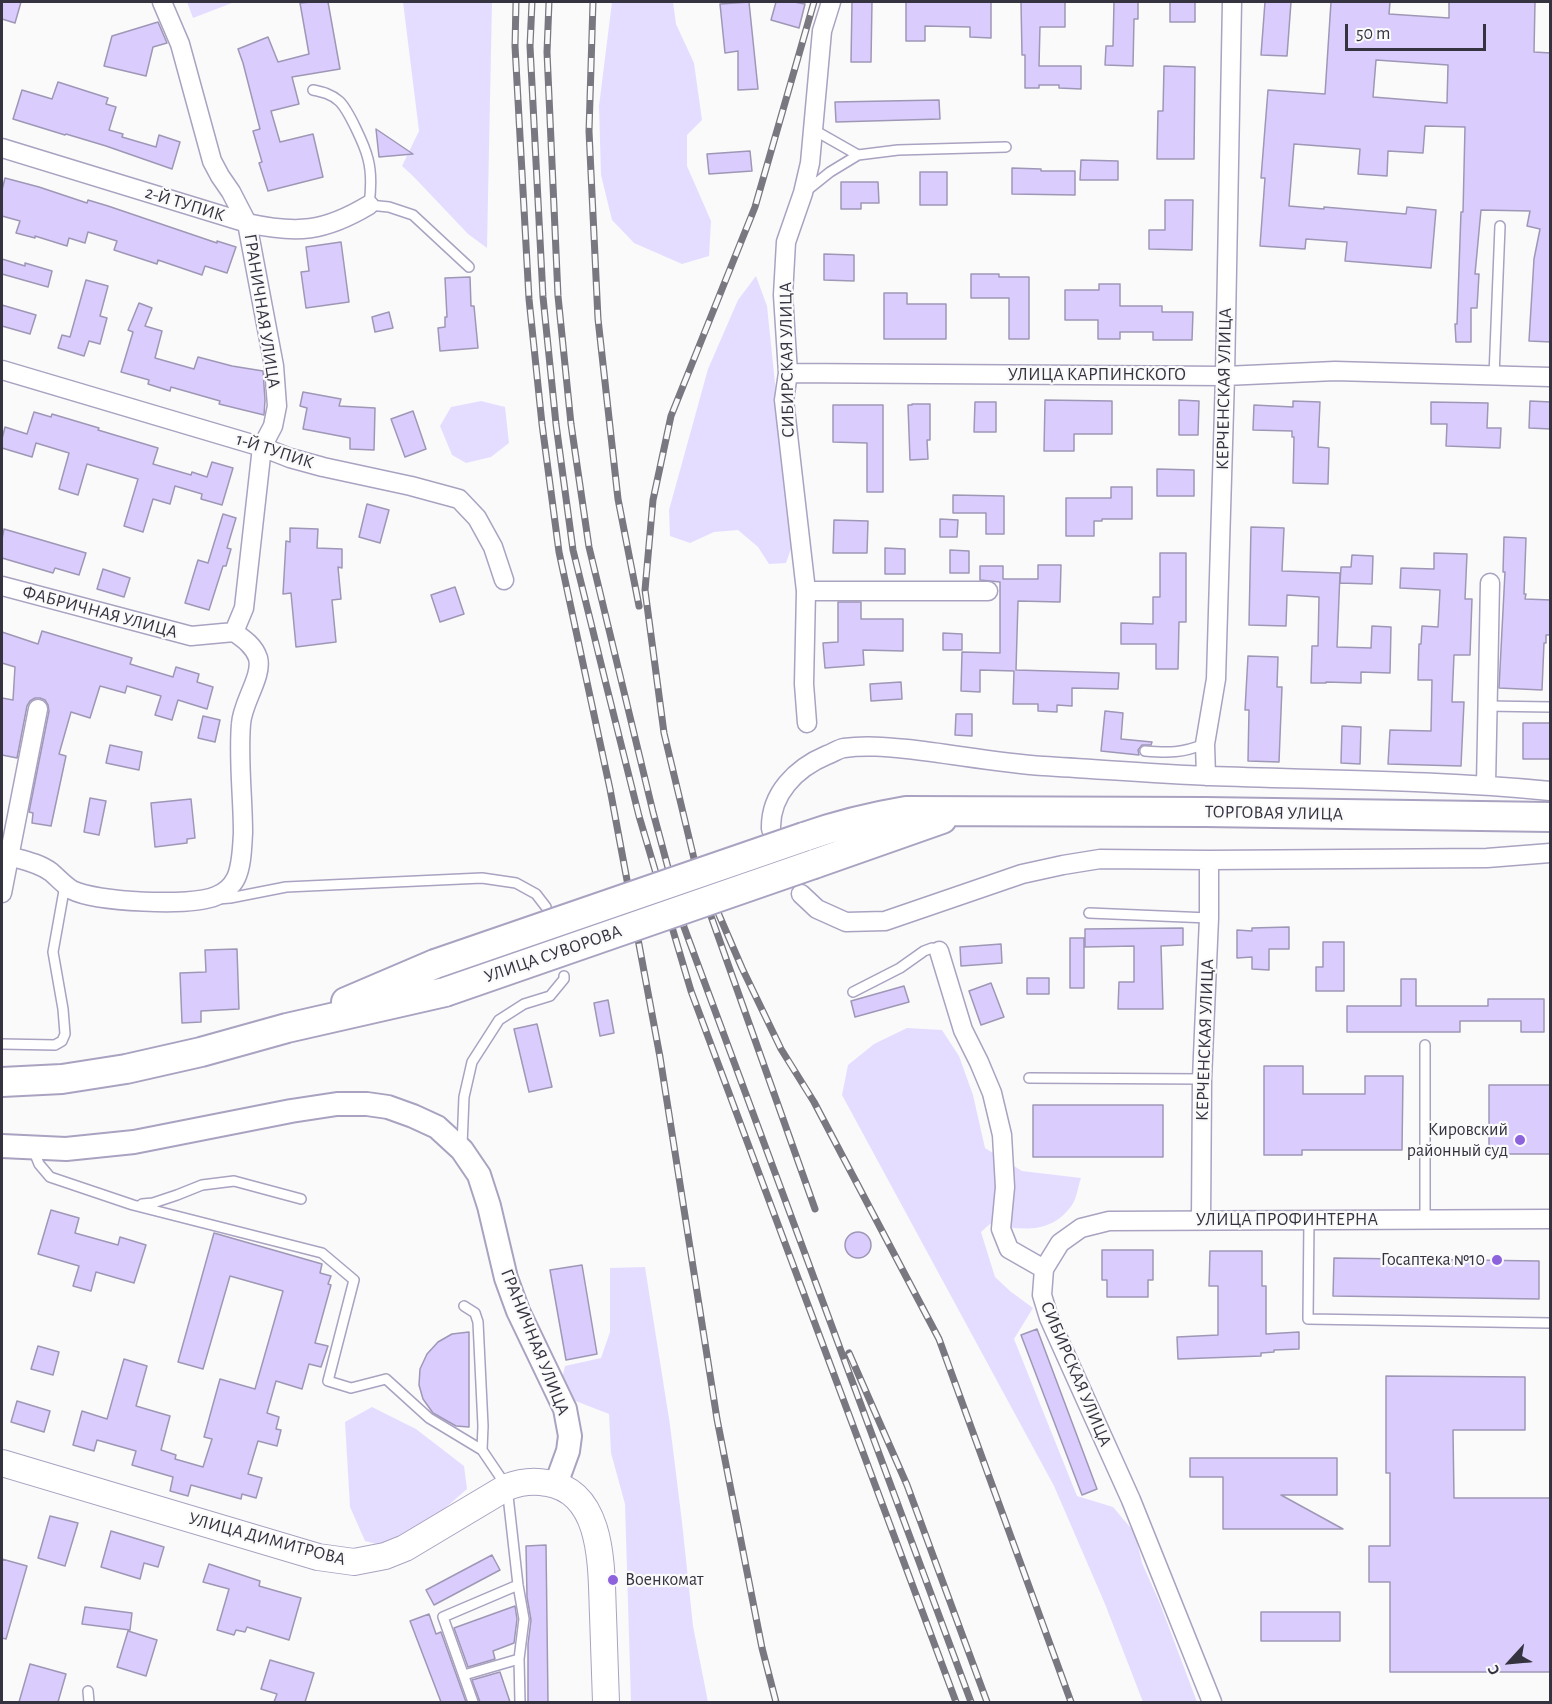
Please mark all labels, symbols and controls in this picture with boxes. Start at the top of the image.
scale bar [1348,12,1489,50]
text: 50 m [1356,25,1390,43]
street label: 2-Й ТУПИК [142,182,228,226]
street label: ГРАНИЧНАЯ УЛИЦА [239,232,285,390]
street label: СИБИРСКАЯ УЛИЦА [775,282,799,438]
street label: КЕРЧЕНСКАЯ УЛИЦА [1212,308,1236,470]
street label: УЛИЦА КАРПИНСКОГО [1008,364,1186,386]
street label: 1-Й ТУПИК [233,428,317,474]
street label: ФАБРИЧНАЯ УЛИЦА [20,581,180,643]
street label: ТОРГОВАЯ УЛИЦА [1205,801,1343,825]
street label: УЛИЦА СУВОРОВА [481,920,625,988]
street label: КЕРЧЕНСКАЯ УЛИЦА [1191,959,1219,1121]
place label: Кировский районный суд [1407,1119,1508,1162]
marker: Кировский районный суд [1513,1133,1527,1147]
street label: УЛИЦА ПРОФИНТЕРНА [1196,1209,1378,1231]
place label: Госаптека №10 [1381,1249,1485,1271]
marker: Госаптека №10 [1490,1253,1504,1267]
street label: ГРАНИЧНАЯ УЛИЦА [496,1266,574,1418]
street label: СИБИРСКАЯ УЛИЦА [1036,1298,1116,1450]
street label: УЛИЦА ДИМИТРОВА [186,1508,348,1570]
place label: Военкомат [625,1569,703,1591]
marker: Военкомат [606,1573,620,1587]
north arrow [1480,1632,1540,1692]
text: С [1485,1662,1503,1677]

